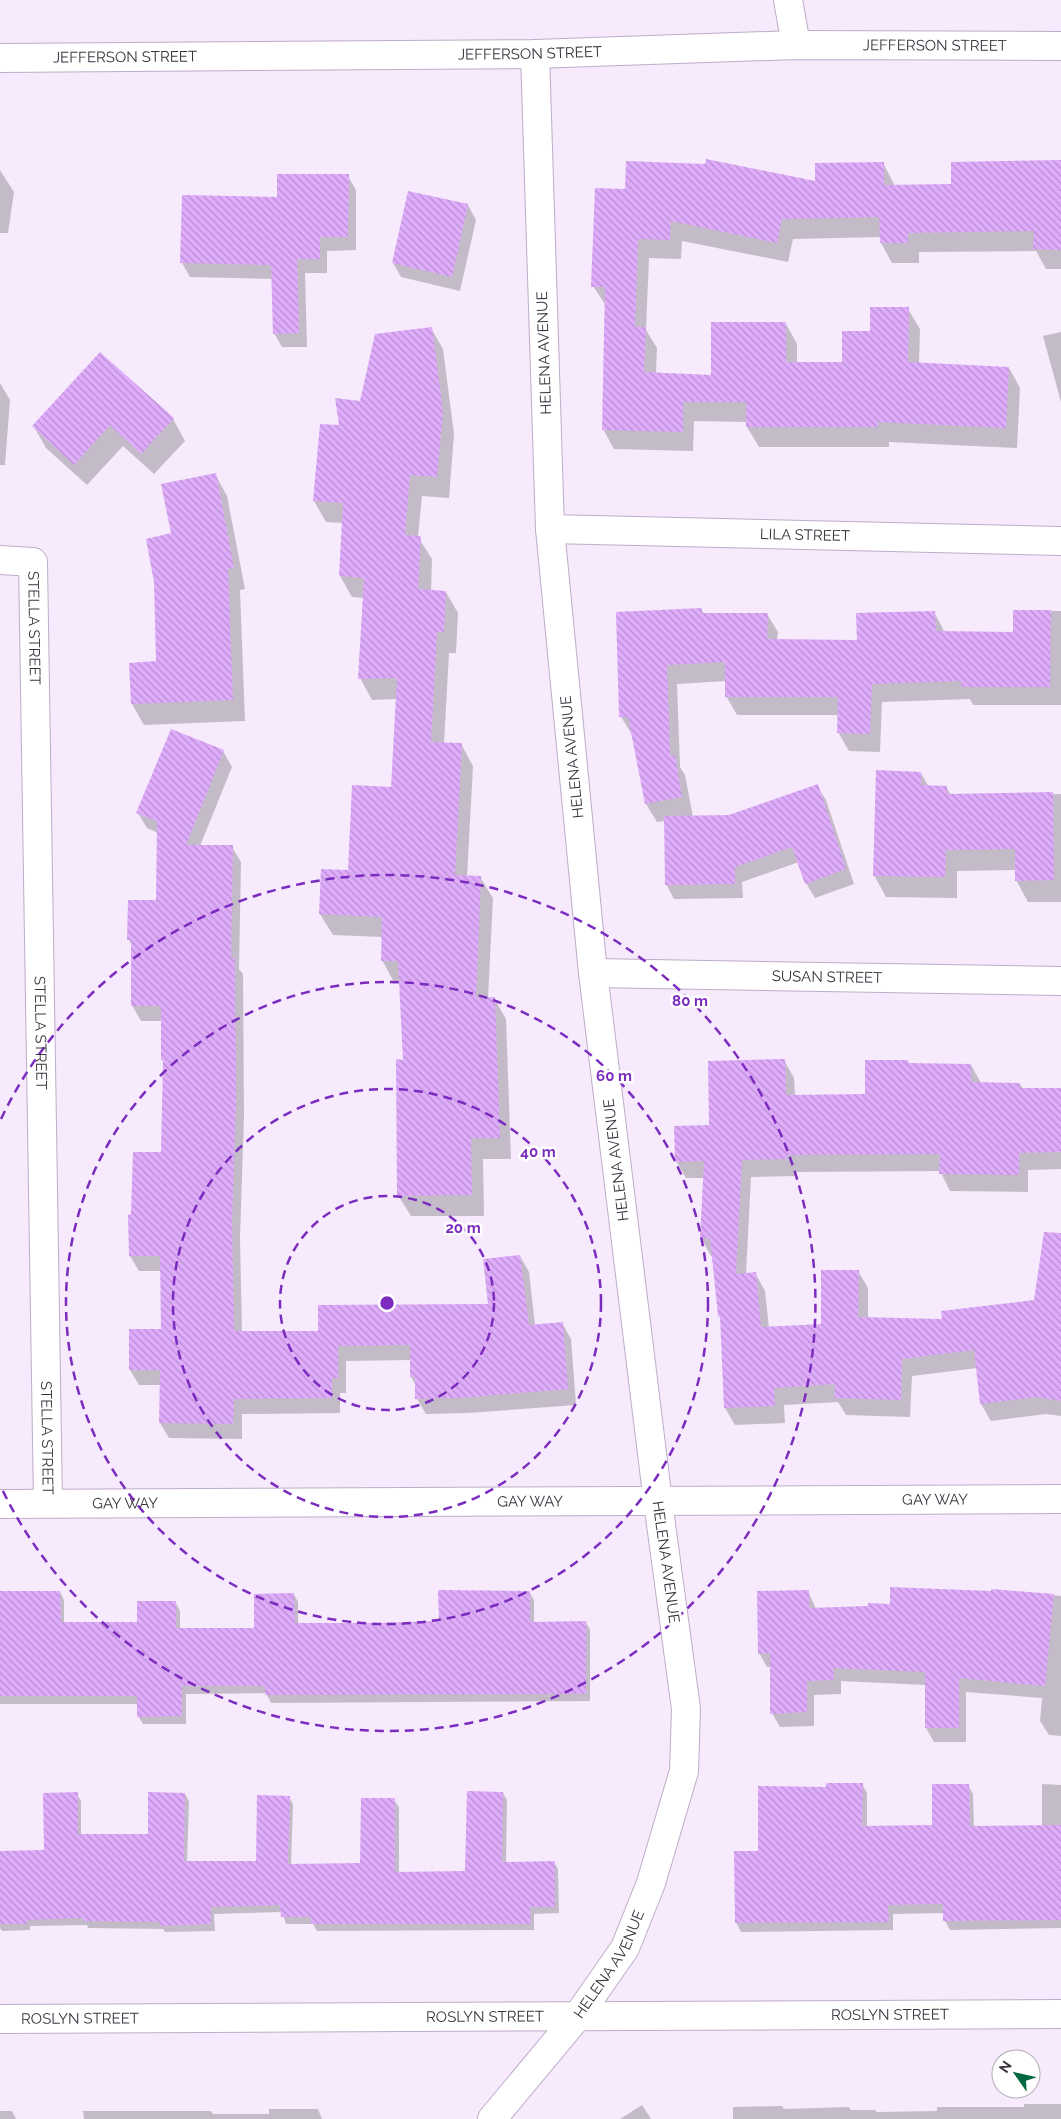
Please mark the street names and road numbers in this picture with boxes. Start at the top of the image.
street label: JEFFERSON STREET [863,36,1007,55]
street label: JEFFERSON STREET [458,43,602,64]
street label: JEFFERSON STREET [53,48,197,67]
street label: HELENA AVENUE [533,291,555,415]
street label: LILA STREET [760,525,850,545]
street label: STELLA STREET [24,571,44,685]
street label: HELENA AVENUE [557,695,587,819]
street label: SUSAN STREET [772,967,882,987]
street label: STELLA STREET [31,976,50,1090]
street label: HELENA AVENUE [600,1098,632,1222]
street label: STELLA STREET [37,1381,57,1495]
street label: GAY WAY [902,1490,968,1509]
street label: GAY WAY [497,1492,563,1511]
street label: GAY WAY [92,1494,158,1513]
street label: HELENA AVENUE [649,1500,683,1624]
street label: HELENA AVENUE [570,1908,648,2022]
street label: ROSLYN STREET [831,2006,949,2024]
street label: ROSLYN STREET [426,2007,544,2026]
street label: ROSLYN STREET [21,2009,139,2028]

